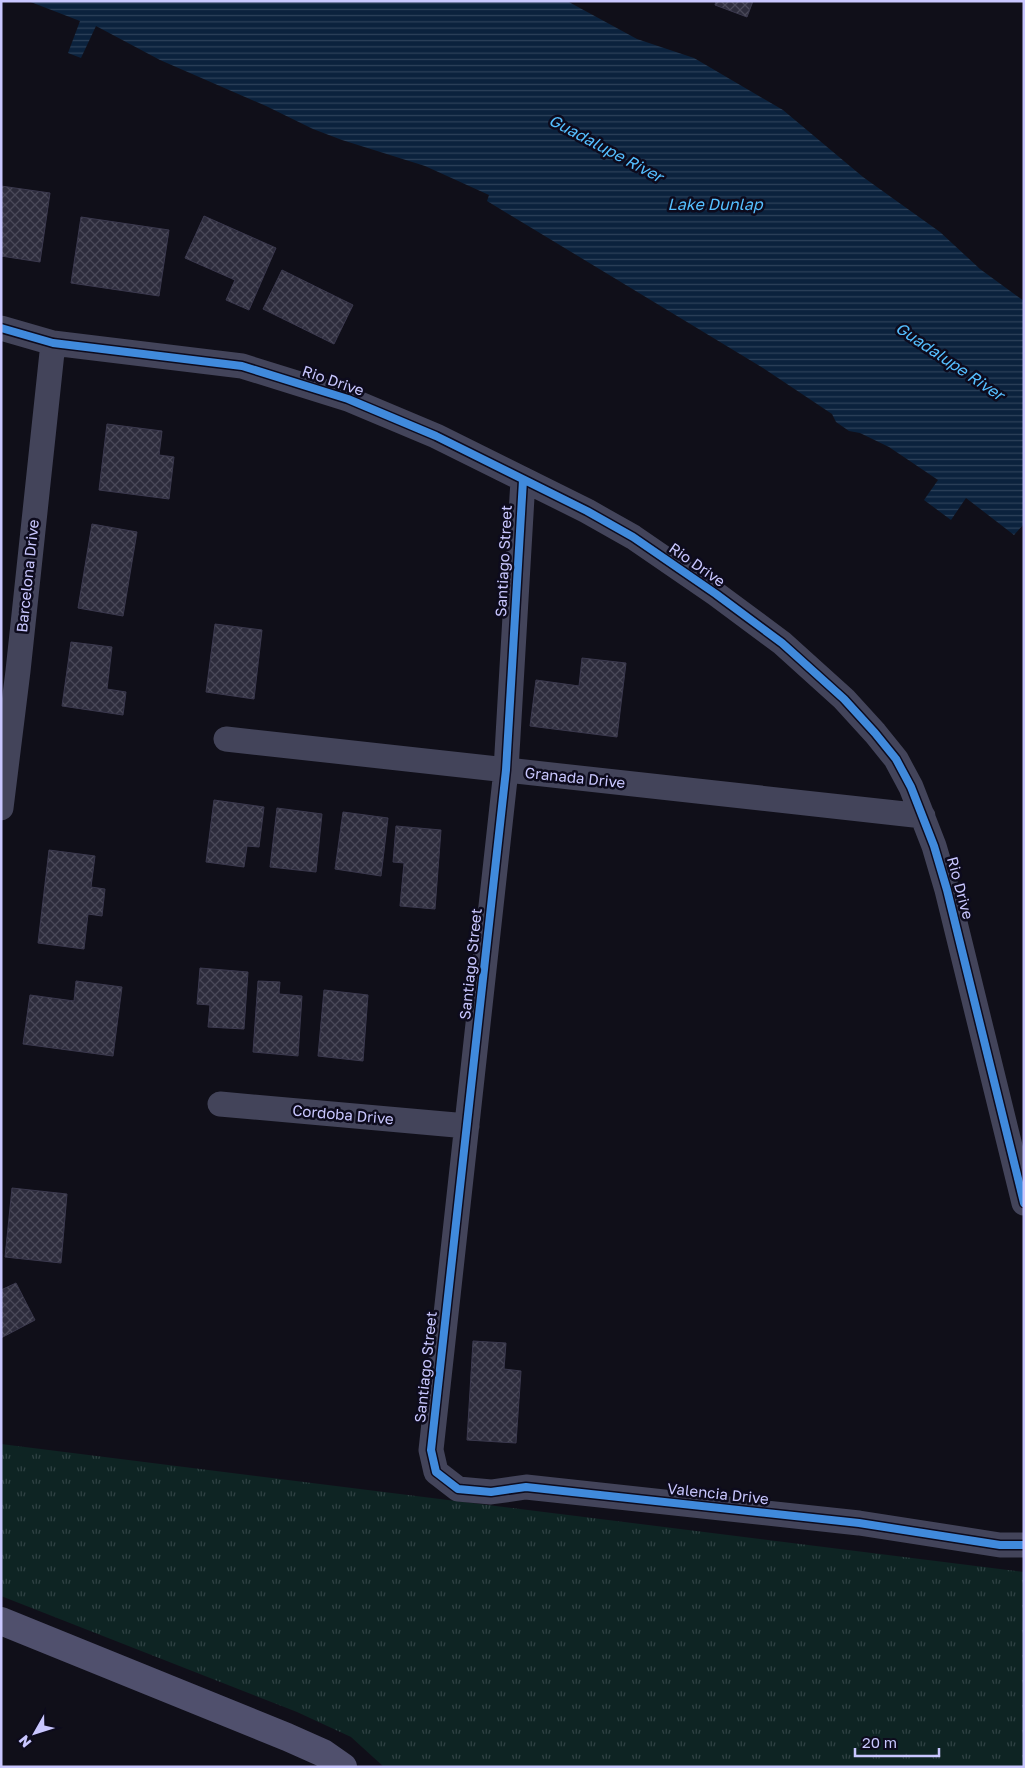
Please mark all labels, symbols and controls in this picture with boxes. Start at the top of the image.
water label: Guadalupe River [546,110,669,188]
water label: Lake Dunlap [667,194,764,214]
water label: Guadalupe River [892,317,1010,406]
street label: Rio Drive [300,361,367,399]
street label: Santiago Street [491,505,515,617]
street label: Barcelona Drive [12,518,42,633]
street label: Rio Drive [666,538,729,590]
street label: Granada Drive [524,763,627,791]
street label: Rio Drive [944,854,978,921]
street label: Santiago Street [455,907,485,1021]
street label: Cordoba Drive [292,1101,395,1127]
street label: Santiago Street [410,1310,440,1424]
street label: Valencia Drive [667,1479,770,1507]
north arrow [10,1708,60,1758]
scale bar [855,1726,939,1758]
text: N [15,1732,34,1751]
text: 20 m [862,1733,897,1751]

